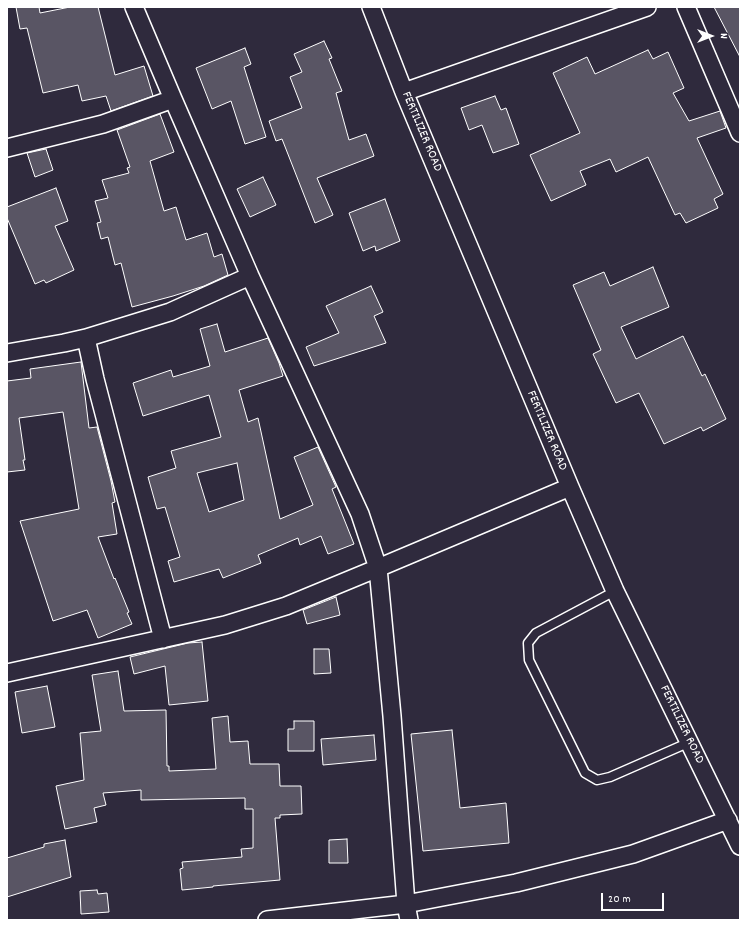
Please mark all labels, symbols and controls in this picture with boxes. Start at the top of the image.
north arrow [691,16,731,56]
text: N [715,33,731,39]
street label: FERTILIZER ROAD [397,90,445,174]
street label: FERTILIZER ROAD [522,389,570,473]
street label: FERTILIZER ROAD [655,683,707,767]
scale bar [603,885,666,911]
text: 20 m [608,891,631,908]

